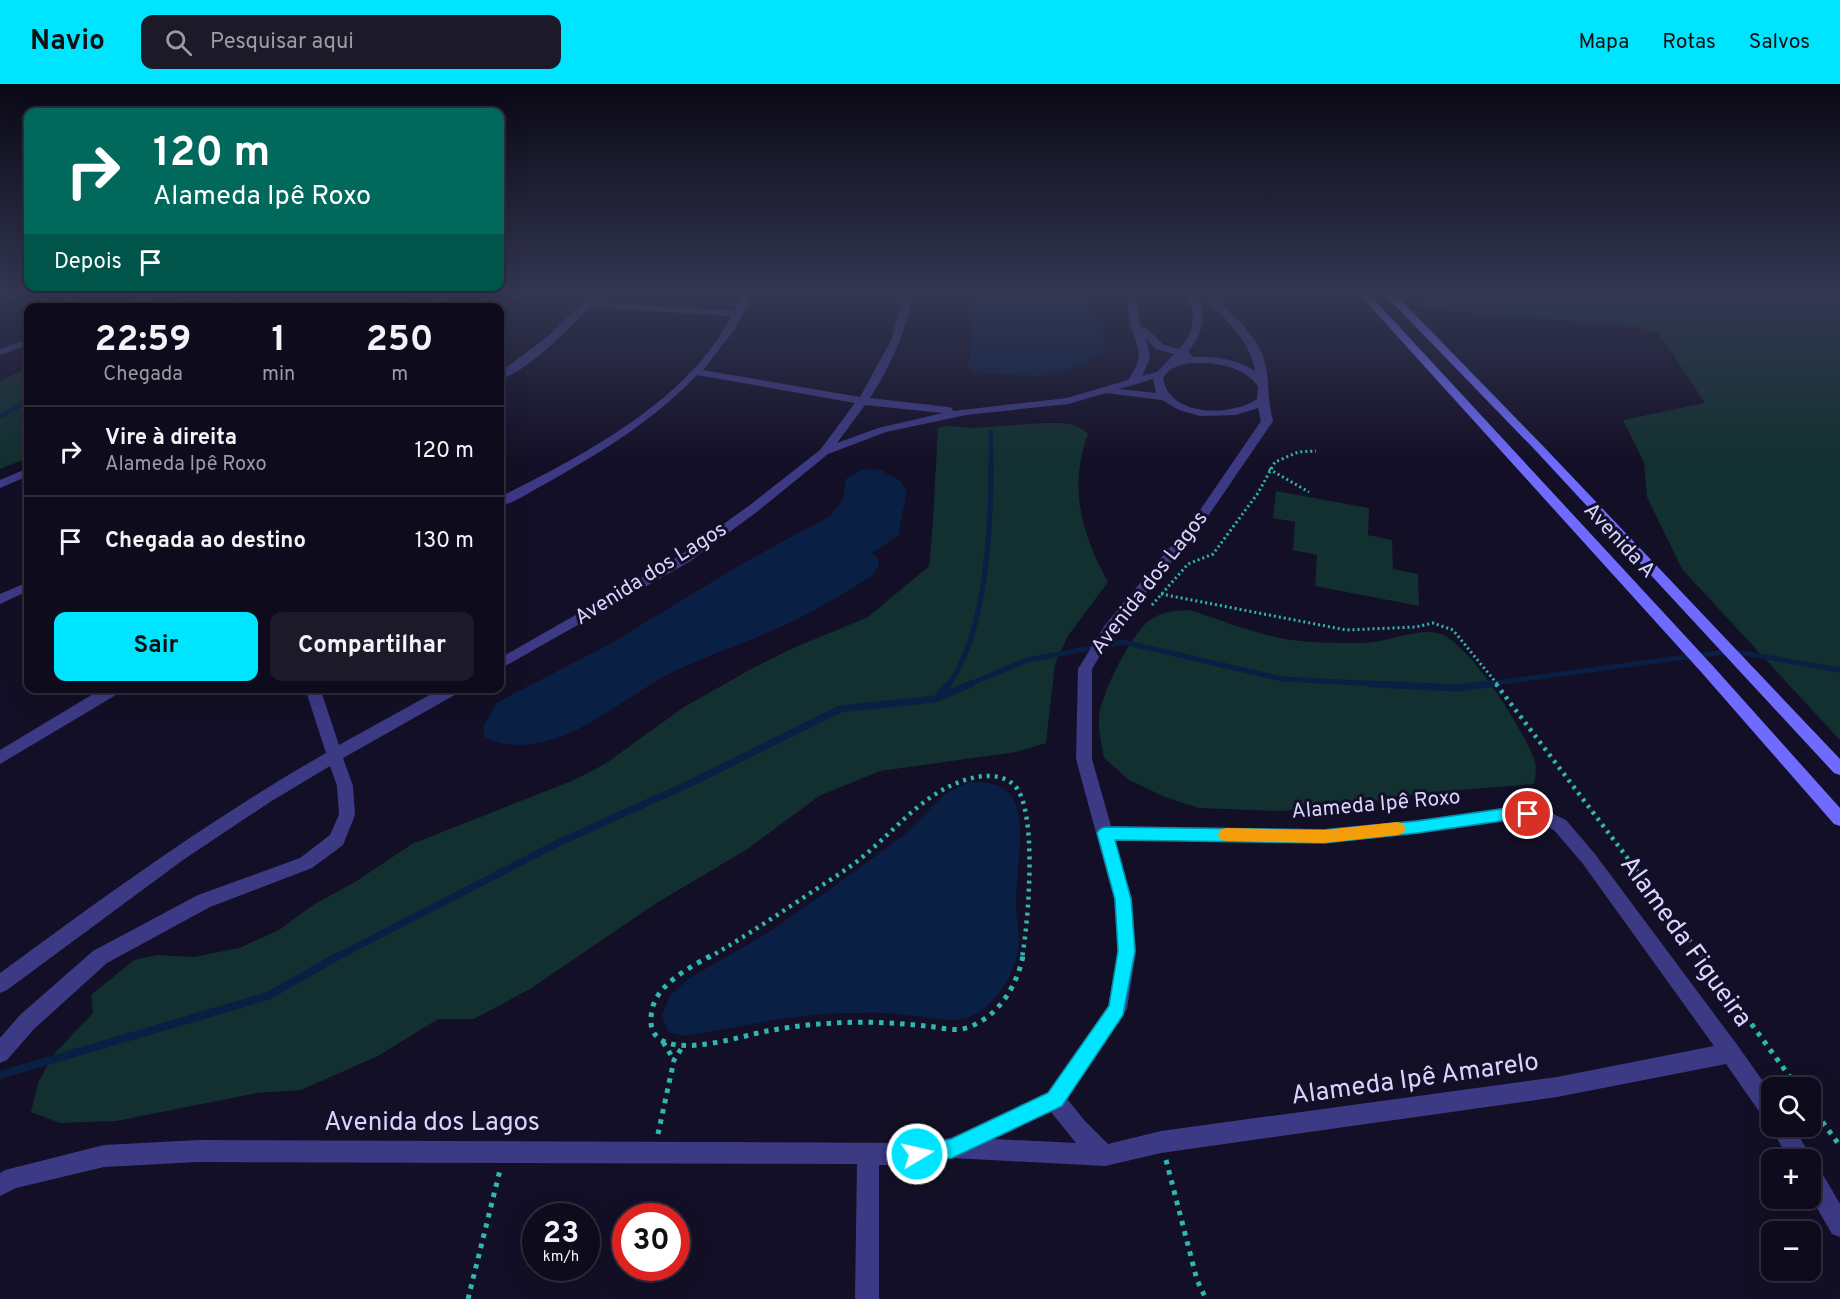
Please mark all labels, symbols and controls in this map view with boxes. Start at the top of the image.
search box [141,15,561,69]
text: Navio [30,24,105,60]
icon: search [162,26,195,59]
text: Pesquisar aqui [210,29,354,56]
text: Mapa [1579,29,1629,56]
text: Rotas [1662,29,1716,56]
text: Salvos [1749,29,1810,56]
text: 120 m [153,128,270,181]
icon: right [54,132,132,210]
text: Alameda Ipê Roxo [153,180,371,214]
icon: arrive [134,246,167,279]
text: Depois [54,249,122,276]
text: 22:59 [95,318,191,364]
text: 1 [271,318,286,364]
text: 250 [366,318,433,364]
text: Chegada [103,362,183,388]
text: min [262,362,295,388]
text: m [391,362,408,388]
text: Vire à direita [105,425,237,452]
icon: right [54,435,87,468]
text: 120 m [414,438,474,465]
text: Alameda Ipê Roxo [105,452,267,478]
street label: Avenida A [1577,498,1661,584]
street label: Avenida dos Lagos [1086,506,1214,660]
street label: Avenida dos Lagos [570,516,732,632]
icon: arrive [54,525,87,558]
text: Chegada ao destino [105,528,306,555]
text: 130 m [415,528,474,555]
button: Sair [54,612,258,681]
button: Compartilhar [270,612,474,681]
street label: Alameda Ipê Roxo [1290,784,1462,826]
pin [1502,788,1553,839]
icon: arrive [1511,797,1544,830]
street label: Alameda Figueira [1612,850,1758,1034]
street label: Alameda Ipê Amarelo [1289,1046,1541,1114]
map controls [1761,1077,1821,1281]
button: search [1761,1077,1821,1137]
street label: Avenida dos Lagos [324,1107,540,1140]
position arrow [885,1122,949,1186]
button: + [1761,1149,1821,1209]
speed limit sign: 30 [612,1203,690,1281]
text: 23 [543,1216,579,1253]
button: − [1761,1221,1821,1281]
text: km/h [543,1248,579,1267]

